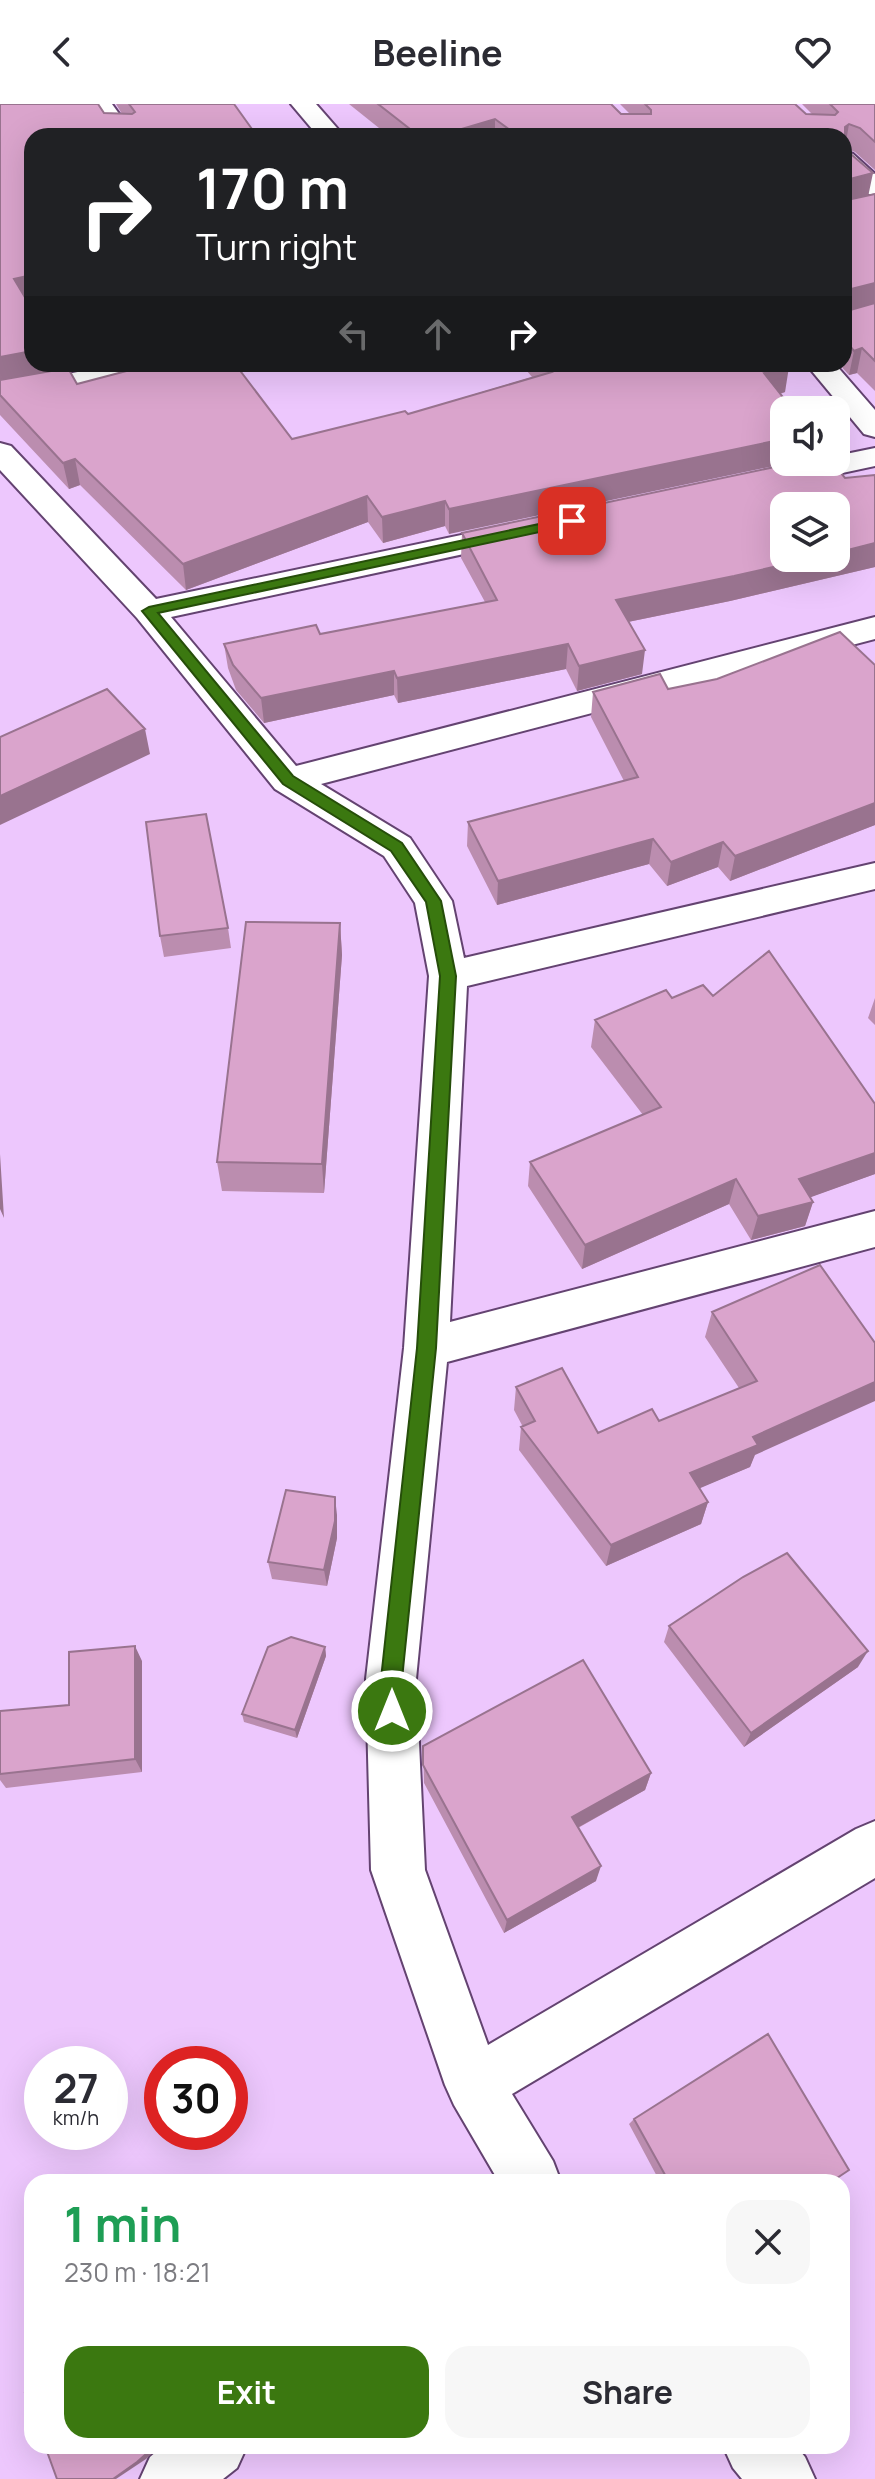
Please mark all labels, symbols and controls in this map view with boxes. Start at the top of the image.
text: Beeline [372,28,503,77]
icon: back [40,30,84,74]
icon: heart [791,30,835,74]
text: 170 m [196,149,349,226]
icon: right [64,160,168,264]
text: Turn right [196,222,357,271]
icon: left [332,312,376,356]
icon: ahead [416,312,460,356]
icon: right [500,312,544,356]
map controls [770,396,850,572]
button: sound [770,396,850,476]
pin [538,487,606,555]
button: layers [770,492,850,572]
icon: arrive [550,499,594,543]
position arrow [350,1669,434,1753]
speed limit sign: 30 [144,2046,248,2150]
text: 27 [53,2060,99,2115]
text: km/h [53,2104,99,2131]
text: 1 min [64,2191,181,2256]
button: close [726,2200,810,2284]
text: 230 m · 18:21 [64,2254,211,2290]
button: Exit [64,2346,429,2438]
button: Share [445,2346,810,2438]

